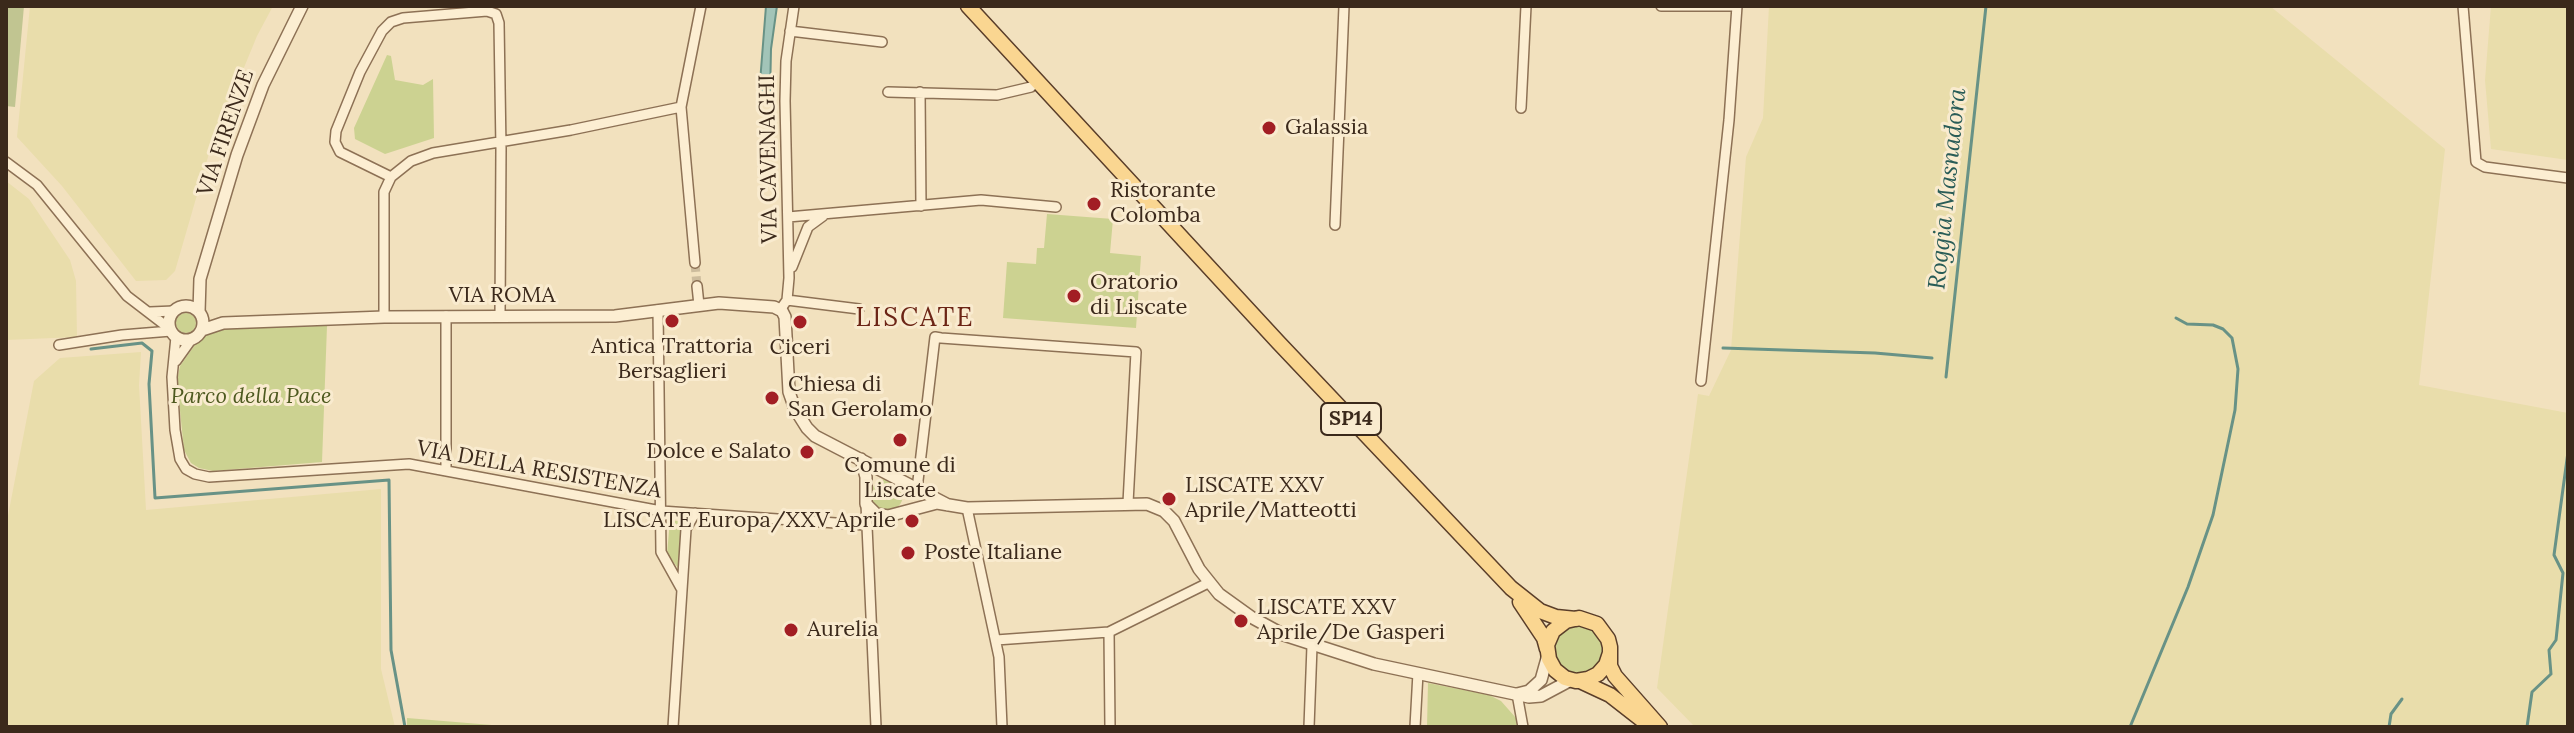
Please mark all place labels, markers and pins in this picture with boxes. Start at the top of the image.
place label: Galassia [1285,115,1368,141]
marker: Galassia [1260,119,1278,137]
place label: Ristorante Colomba [1110,178,1216,230]
marker: Ristorante Colomba [1085,195,1103,213]
place label: Oratorio di Liscate [1090,270,1188,322]
marker: Oratorio di Liscate [1065,287,1083,305]
marker: Antica Trattoria Bersaglieri [663,312,681,330]
marker: Ciceri [791,313,809,331]
place label: Antica Trattoria Bersaglieri [591,334,753,386]
place label: Ciceri [770,335,830,361]
place label: Chiesa di San Gerolamo [788,372,932,424]
marker: Chiesa di San Gerolamo [763,389,781,407]
marker: Comune di Liscate [891,431,909,449]
place label: Dolce e Salato [646,439,791,465]
marker: Dolce e Salato [798,443,816,461]
place label: Comune di Liscate [844,453,956,504]
place label: LISCATE XXV Aprile/Matteotti [1185,473,1357,524]
marker: LISCATE XXV Aprile/Matteotti [1160,490,1178,508]
place label: LISCATE Europa/XXV Aprile [603,508,896,534]
marker: LISCATE Europa/XXV Aprile [903,512,921,530]
place label: Poste Italiane [924,540,1062,566]
marker: Poste Italiane [899,544,917,562]
place label: LISCATE XXV Aprile/De Gasperi [1257,595,1445,646]
marker: LISCATE XXV Aprile/De Gasperi [1232,612,1250,630]
place label: Aurelia [807,617,879,643]
marker: Aurelia [782,621,800,639]

